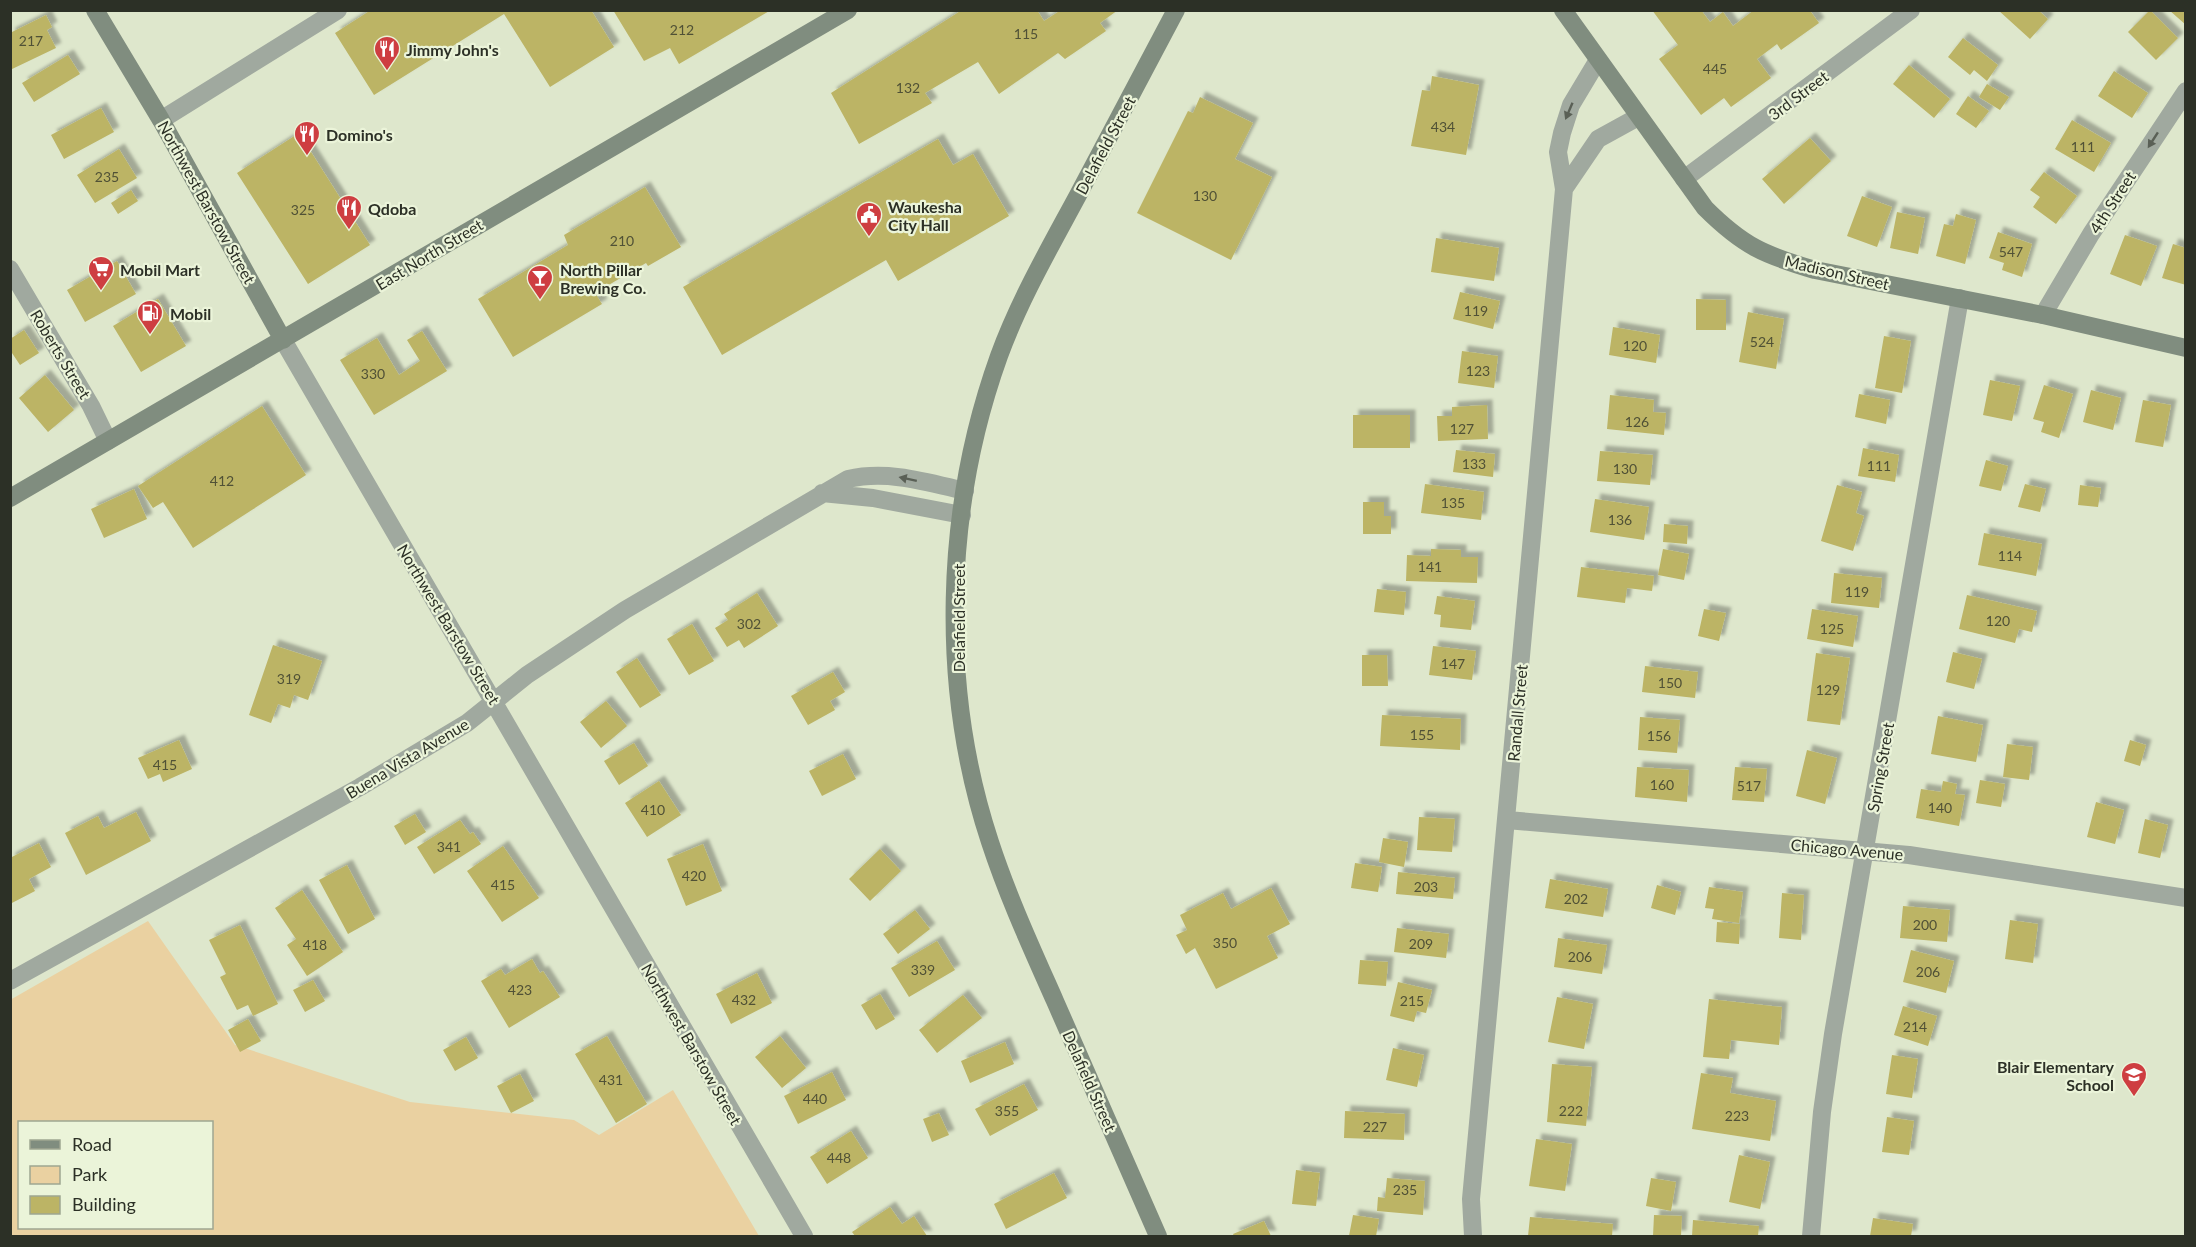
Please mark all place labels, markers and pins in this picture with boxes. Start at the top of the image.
restaurant icon: Jimmy John's [372,34,402,72]
place label: Jimmy John's [406,40,499,59]
restaurant icon: Domino's [292,119,322,157]
place label: Domino's [326,125,393,144]
restaurant icon: Qdoba [334,193,364,231]
place label: Waukesha City Hall [888,197,962,234]
place label: Qdoba [368,199,416,218]
public building icon: Waukesha City Hall [854,200,884,238]
supermarket icon: Mobil Mart [86,254,116,292]
place label: Mobil Mart [120,260,200,279]
place label: North Pillar Brewing Co. [560,260,646,297]
bar icon: North Pillar Brewing Co. [525,263,555,301]
fuel station icon: Mobil [135,298,165,336]
place label: Mobil [170,304,211,323]
place label: Blair Elementary School [1997,1057,2115,1094]
school or university icon: Blair Elementary School [2119,1060,2149,1098]

